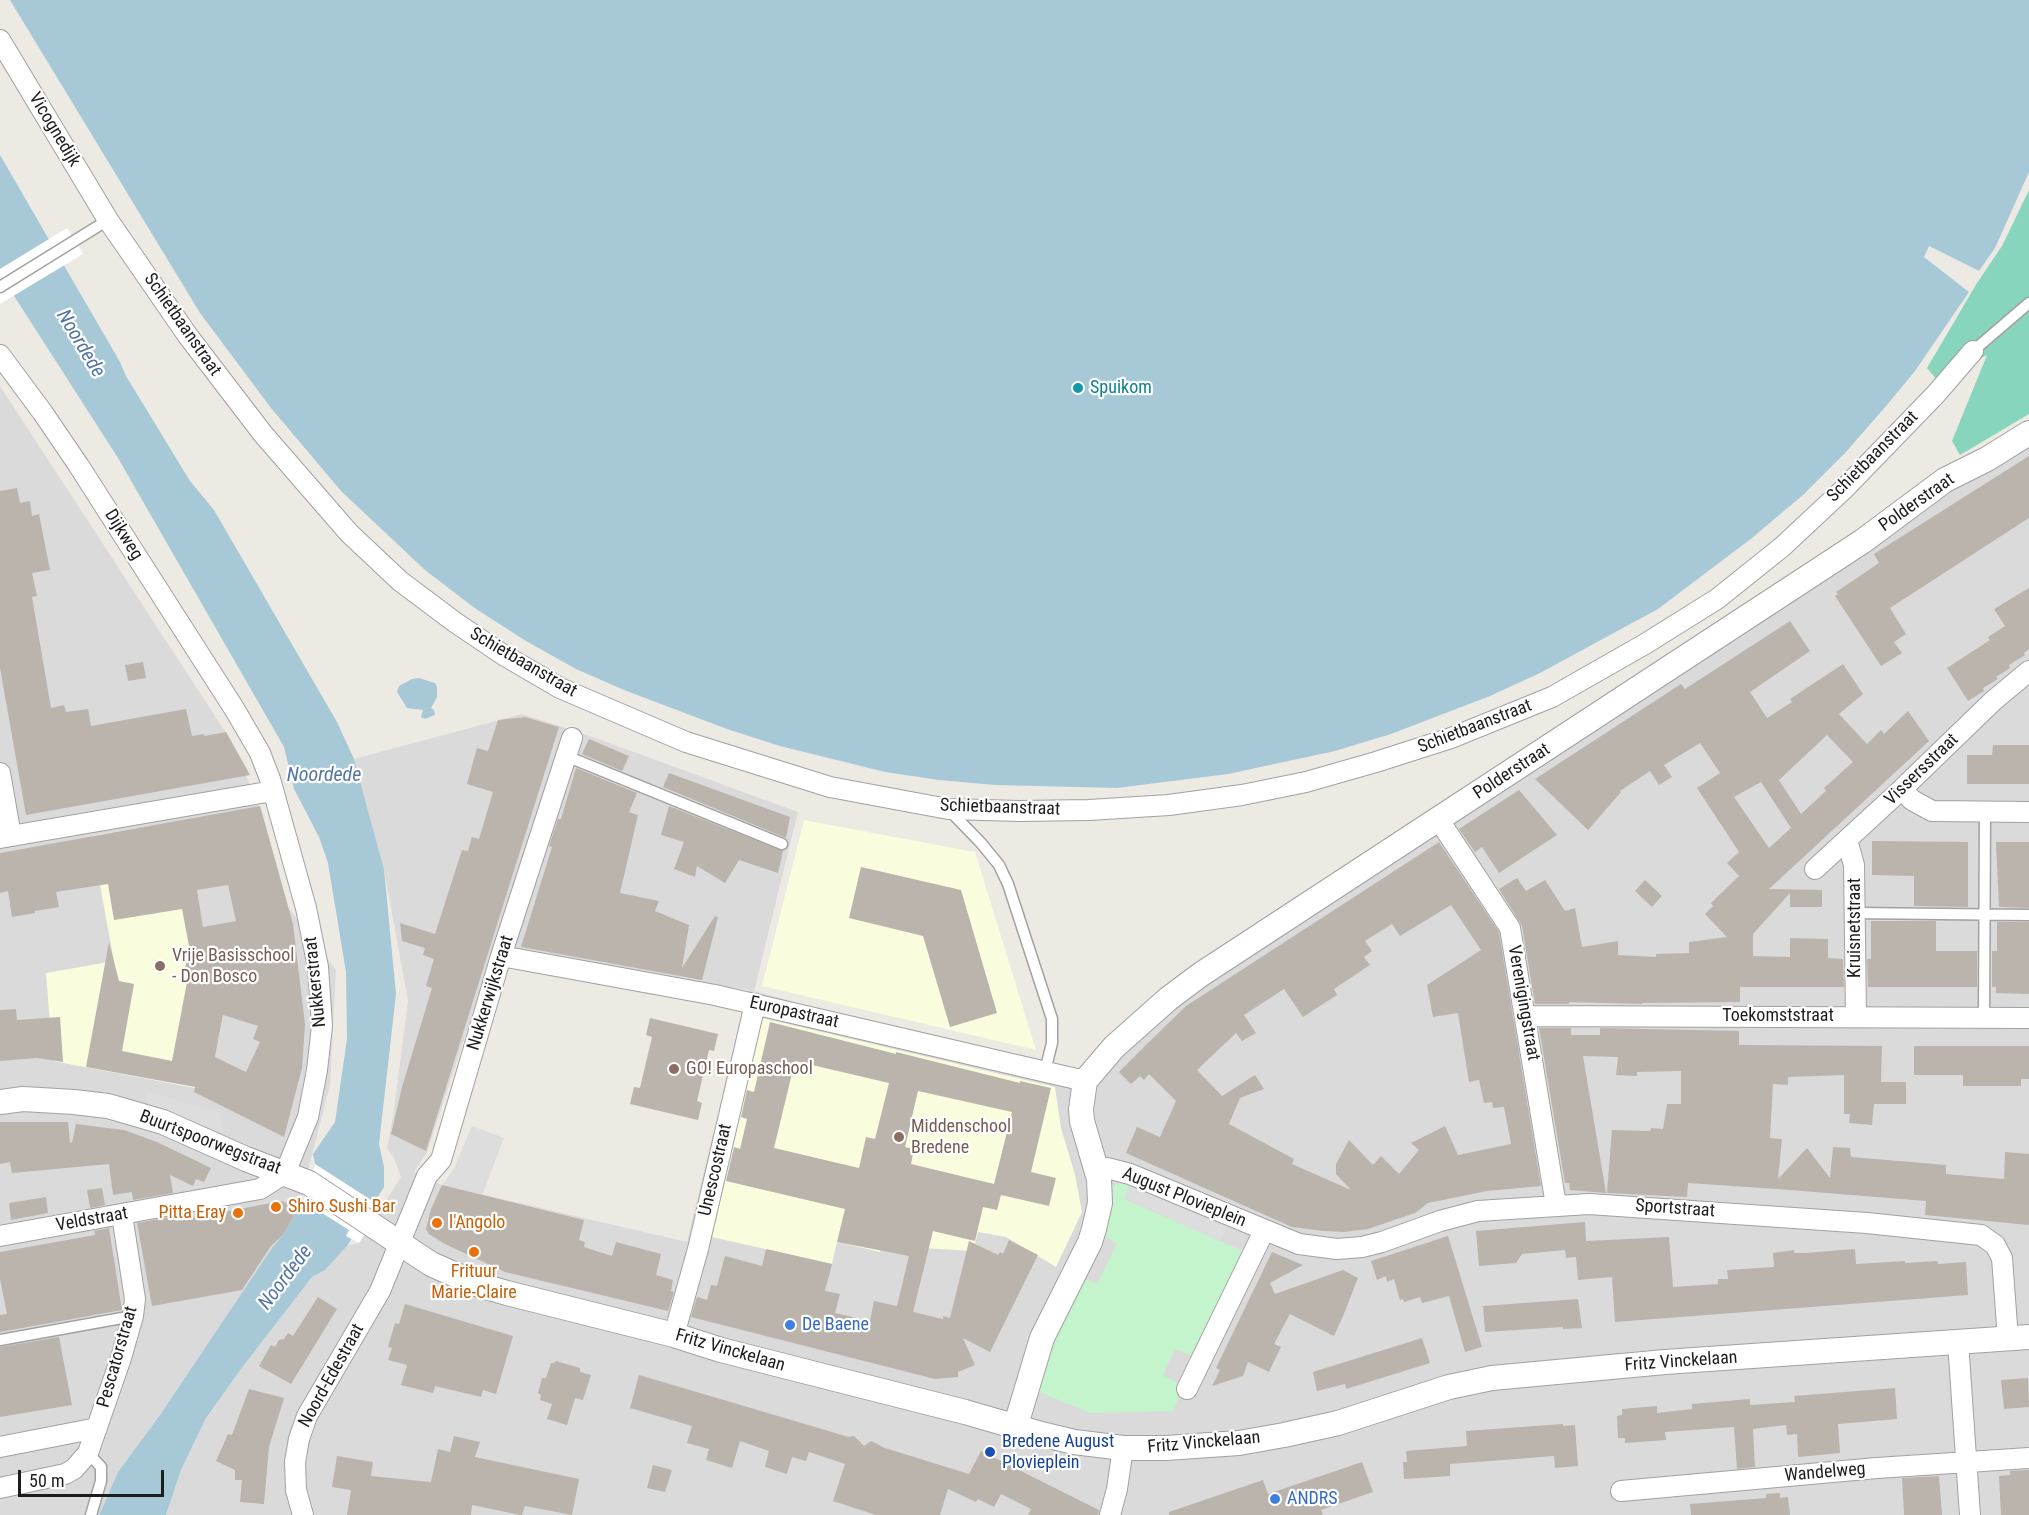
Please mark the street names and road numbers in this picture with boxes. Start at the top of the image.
street label: Vicognedijk [23,89,85,171]
street label: Schietbaanstraat [139,270,225,380]
street label: Schietbaanstraat [1823,407,1923,507]
street label: Polderstraat [1875,469,1959,537]
street label: Dijkweg [99,506,147,564]
street label: Schietbaanstraat [466,624,580,702]
street label: Schietbaanstraat [1415,695,1535,759]
street label: Vissersstraat [1881,730,1963,810]
street label: Polderstraat [1470,739,1554,805]
street label: Schietbaanstraat [940,795,1060,821]
street label: Kruisnetstraat [1844,878,1866,978]
street label: Nukkerwijkstraat [463,933,519,1053]
street label: Nukkerstraat [300,936,332,1028]
street label: Verenigingstraat [1502,944,1544,1062]
street label: Europastraat [747,992,841,1034]
street label: Toekomststraat [1722,1005,1834,1027]
street label: Buurtspoorwegstraat [136,1106,284,1180]
street label: Unescostraat [695,1122,737,1218]
street label: August Plovieplein [1119,1163,1249,1233]
street label: Sportstraat [1634,1195,1716,1223]
street label: Veldstraat [54,1203,130,1237]
street label: Pescatorstraat [93,1304,143,1410]
street label: Noord-Edestraat [295,1320,369,1432]
street label: Fritz Vinckelaan [673,1325,787,1377]
street label: Fritz Vinckelaan [1624,1347,1738,1377]
street label: Fritz Vinckelaan [1147,1427,1261,1459]
street label: Wandelweg [1784,1459,1866,1487]

